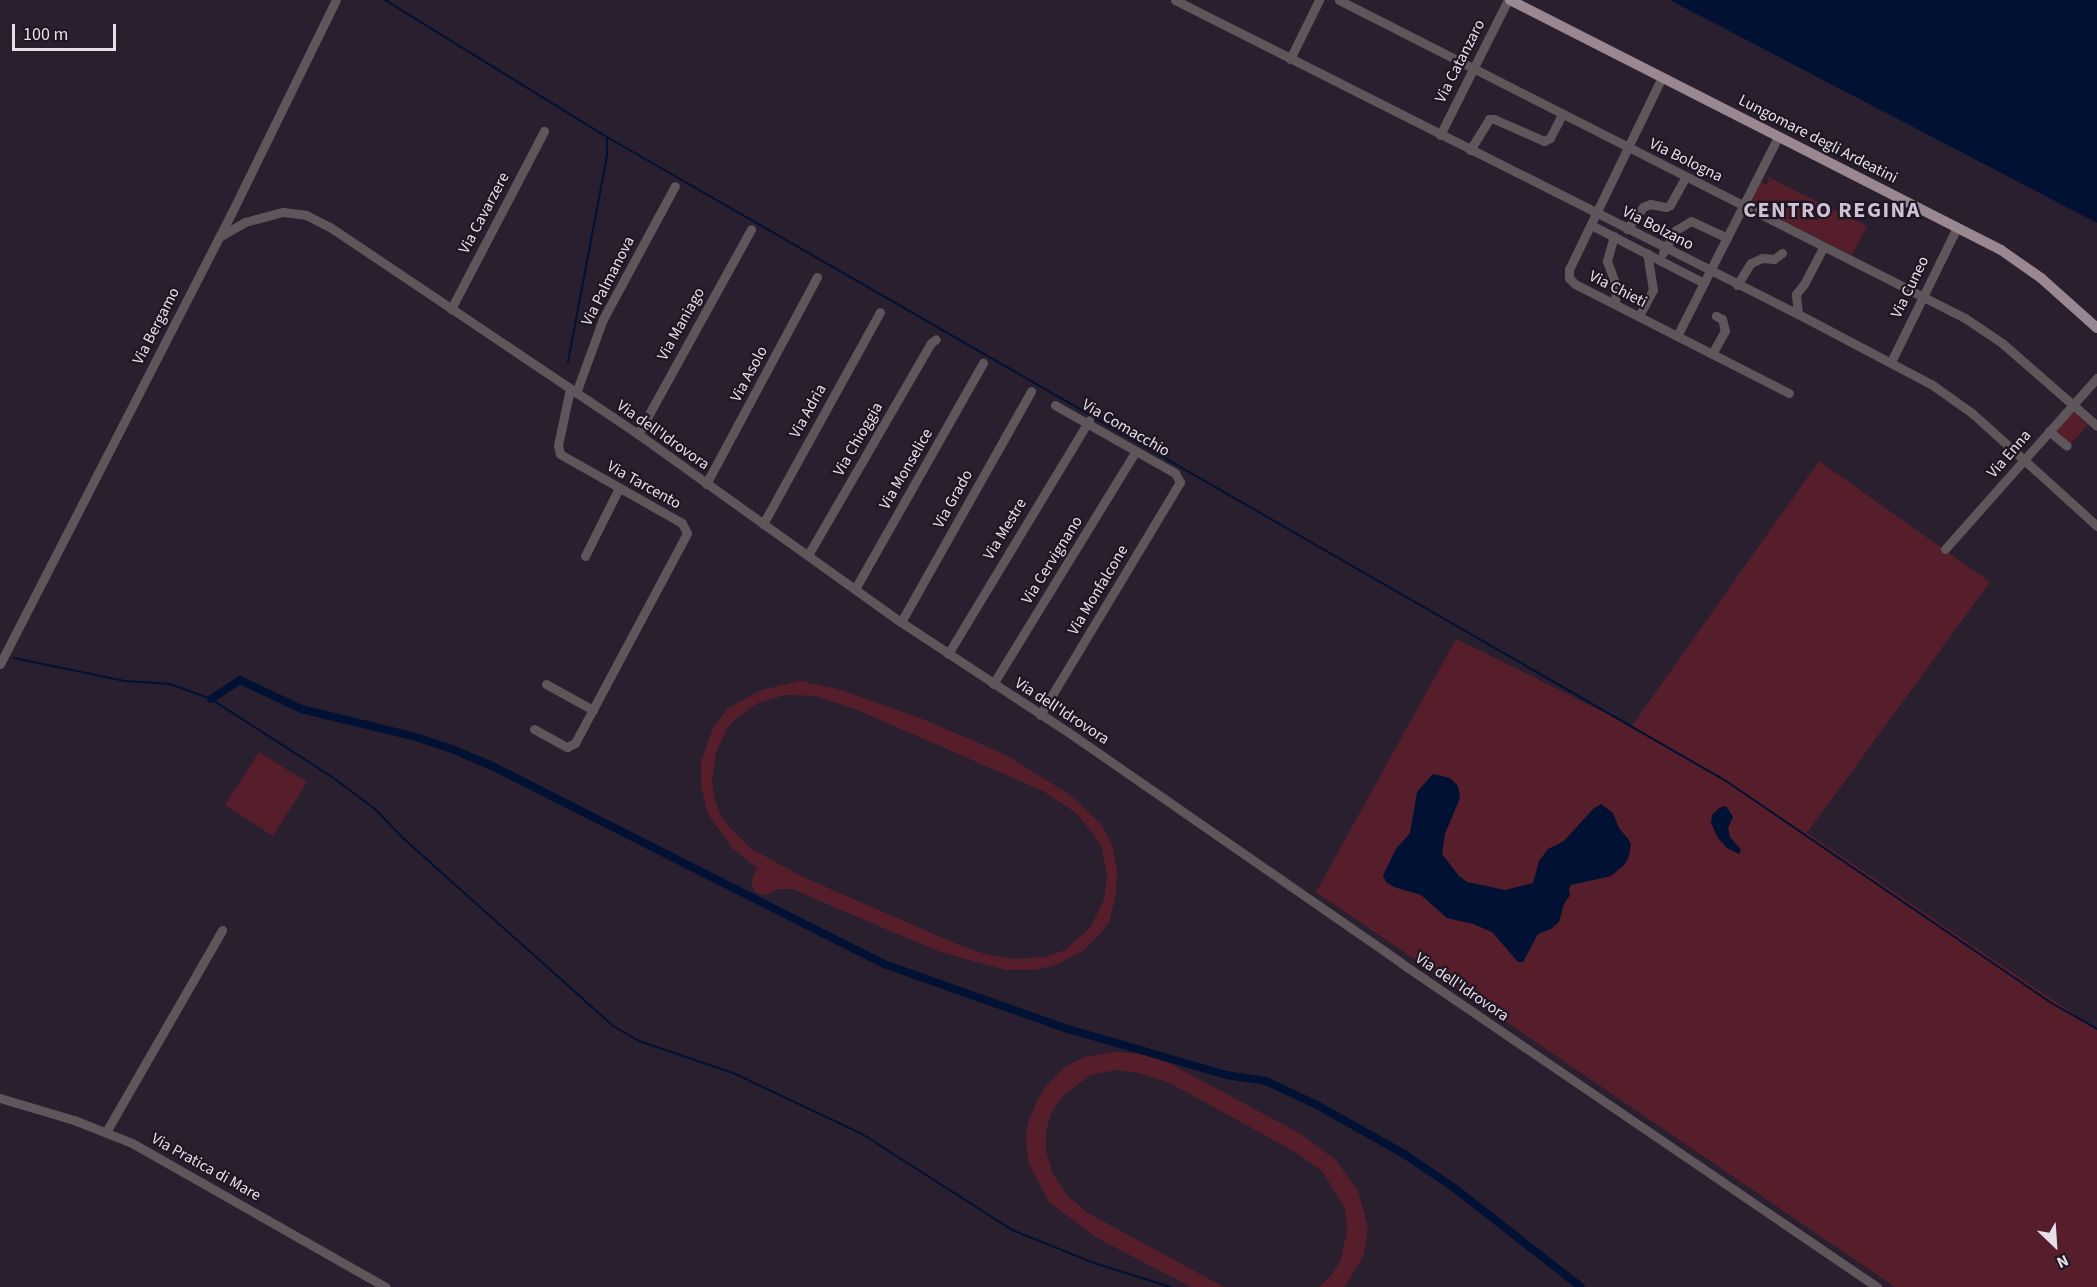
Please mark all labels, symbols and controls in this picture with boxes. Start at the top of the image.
scale bar [15,12,118,50]
street label: Via Catanzaro [1431,16,1489,106]
text: 100 m [23,22,68,47]
street label: Lungomare degli Ardeatini [1735,91,1901,187]
street label: Via Bologna [1646,134,1726,186]
street label: Via Cavarzere [455,169,513,257]
district label: CENTRO REGINA [1743,198,1921,224]
street label: Via Bolzano [1619,202,1697,254]
street label: Via Palmanova [577,233,639,329]
street label: Via Cuneo [1887,253,1933,321]
street label: Via Chieti [1586,266,1650,312]
street label: Via Bergamo [128,284,184,368]
street label: Via Maniago [653,284,709,364]
street label: Via Asolo [726,343,772,405]
street label: Via Adria [785,381,831,441]
street label: Via Comacchio [1079,395,1173,461]
street label: Via dell'Idrovora [613,396,713,474]
street label: Via Chioggia [829,399,887,479]
street label: Via Monselice [875,425,937,513]
street label: Via Enna [1983,426,2035,482]
street label: Via Tarcento [604,457,684,513]
street label: Via Grado [929,466,977,532]
street label: Via Mestre [979,495,1031,563]
street label: Via Cervignano [1017,512,1087,608]
street label: Via Monfalcone [1064,542,1132,638]
street label: Via dell'Idrovora [1011,673,1113,749]
street label: Via dell'Idrovora [1412,949,1512,1025]
street label: Via Pratica di Mare [148,1129,264,1205]
north arrow [2025,1215,2085,1275]
text: N [2053,1249,2072,1274]

